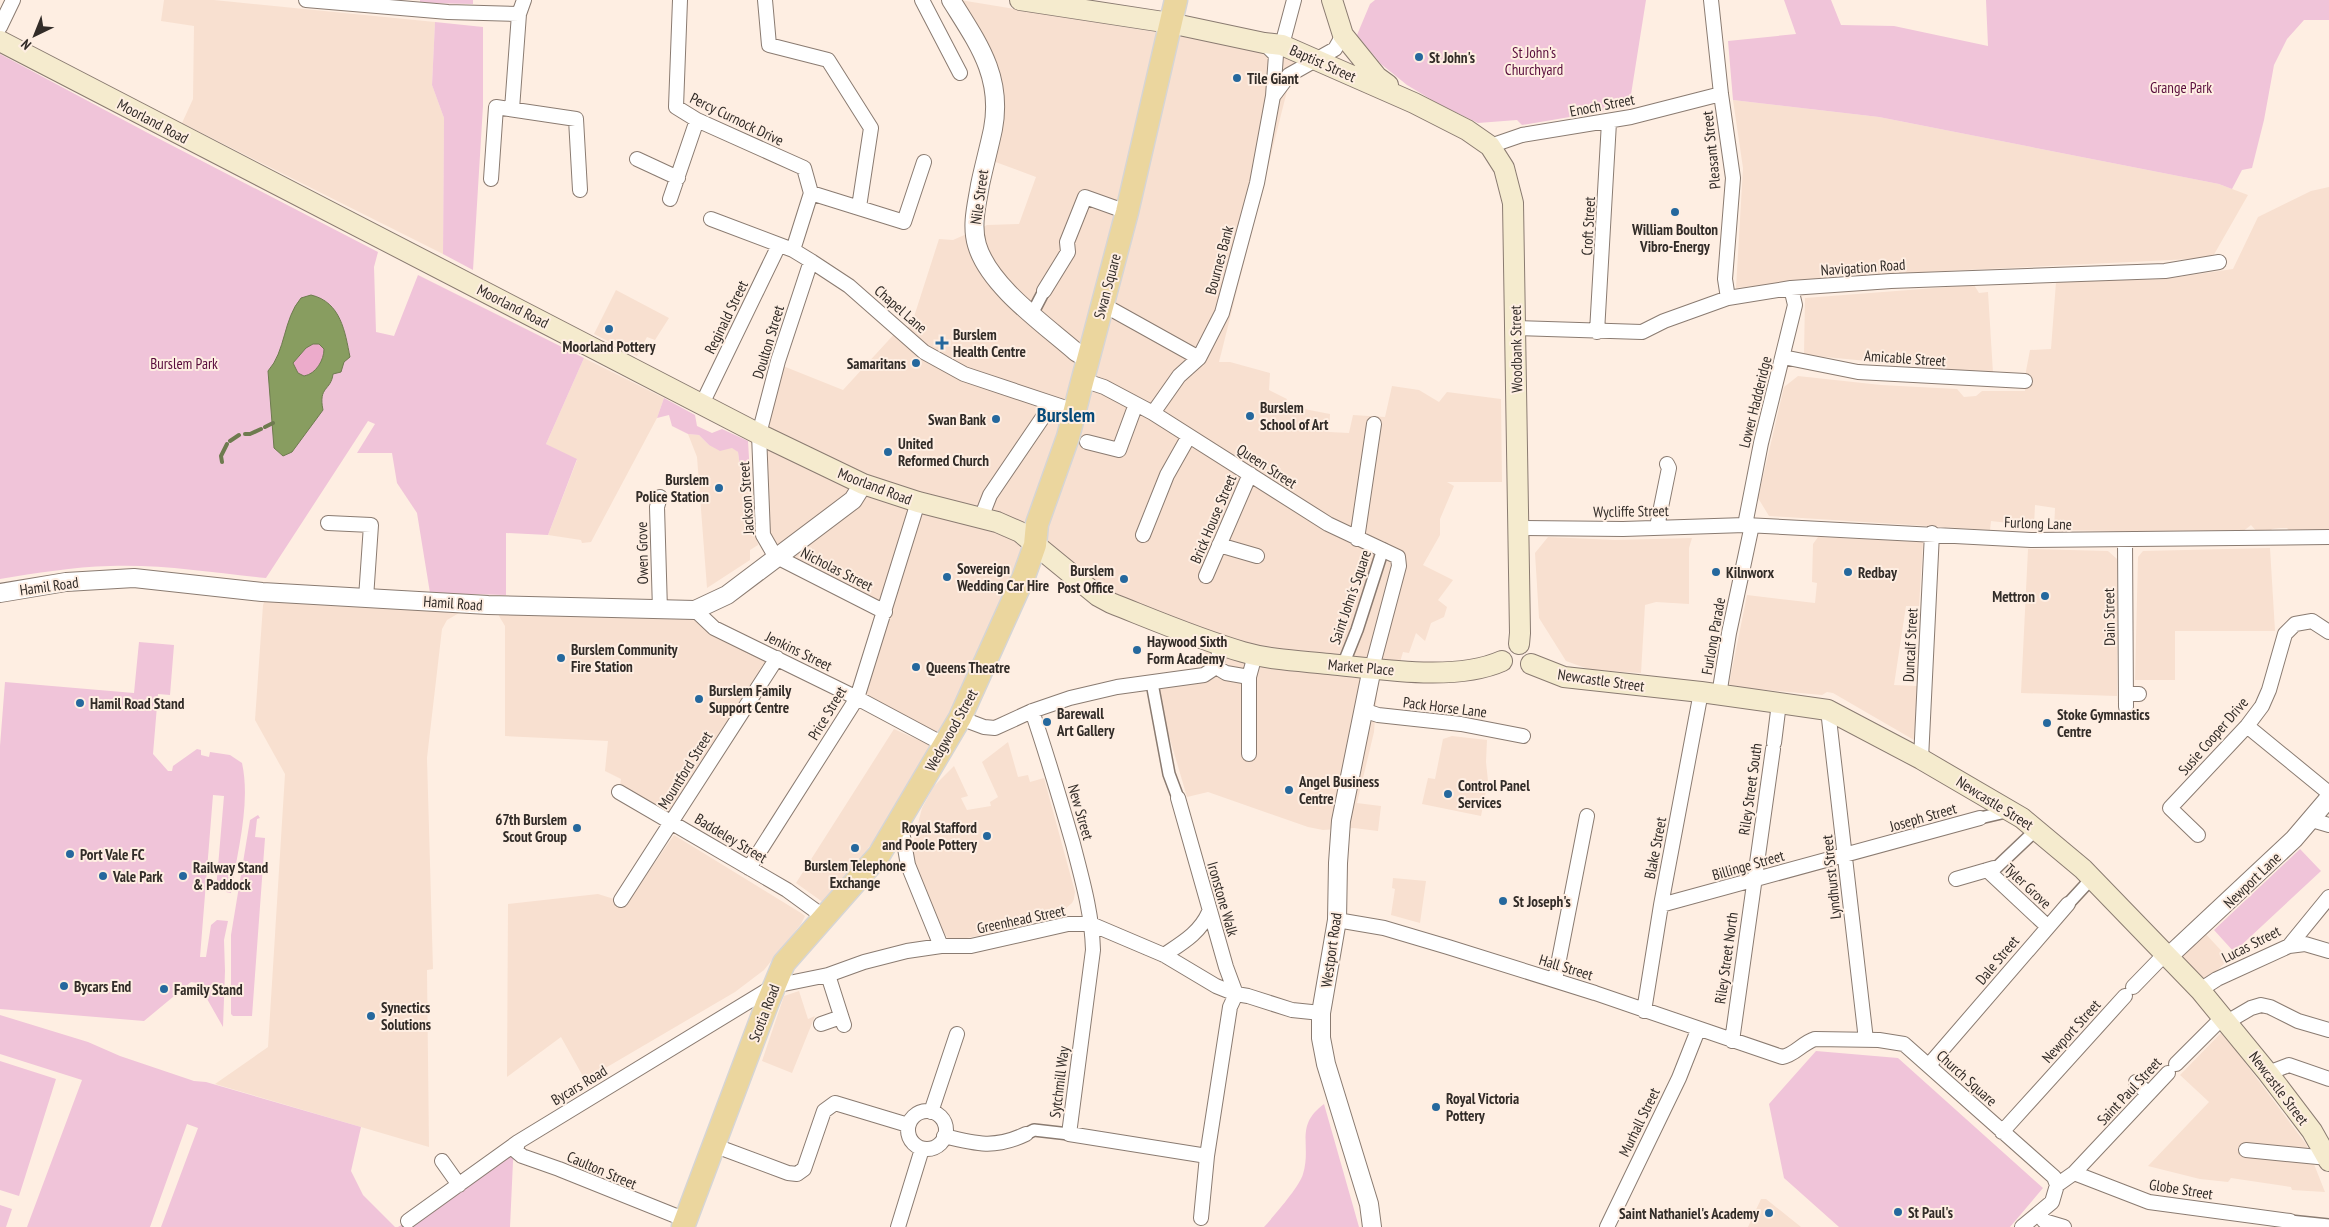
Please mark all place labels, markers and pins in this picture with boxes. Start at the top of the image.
place label: St John's [1429,48,1475,67]
marker: St John's [1413,51,1425,63]
place label: Tile Giant [1247,69,1299,88]
marker: Tile Giant [1231,72,1243,84]
marker: William Boulton Vibro-Energy [1669,206,1681,218]
place label: William Boulton Vibro-Energy [1631,220,1718,256]
marker: Moorland Pottery [603,323,615,335]
place label: Burslem Health Centre [953,325,1026,361]
marker: Burslem Health Centre [935,336,949,350]
place label: Moorland Pottery [563,337,656,356]
place label: Samaritans [847,354,906,373]
marker: Samaritans [910,357,922,369]
place label: Burslem School of Art [1260,398,1329,434]
place label: Swan Bank [928,410,987,429]
marker: Burslem School of Art [1244,410,1256,422]
marker: Swan Bank [990,413,1002,425]
place label: United Reformed Church [898,434,989,470]
marker: United Reformed Church [882,446,894,458]
place label: Burslem Police Station [636,470,709,506]
marker: Burslem Police Station [713,482,725,494]
place label: Sovereign Wedding Car Hire [956,559,1049,595]
place label: Burslem Post Office [1057,561,1114,597]
place label: Kilnworx [1726,563,1774,582]
place label: Redbay [1858,563,1898,582]
marker: Kilnworx [1710,566,1722,578]
marker: Redbay [1842,566,1854,578]
marker: Sovereign Wedding Car Hire [941,571,953,583]
marker: Burslem Post Office [1118,573,1130,585]
place label: Mettron [1992,587,2035,606]
marker: Mettron [2039,590,2051,602]
place label: Haywood Sixth Form Academy [1147,632,1228,668]
place label: Burslem Community Fire Station [571,640,678,676]
marker: Haywood Sixth Form Academy [1131,644,1143,656]
marker: Burslem Community Fire Station [555,652,567,664]
place label: Queens Theatre [926,658,1010,677]
marker: Queens Theatre [910,661,922,673]
place label: Burslem Family Support Centre [709,681,792,717]
marker: Burslem Family Support Centre [693,693,705,705]
place label: Hamil Road Stand [90,694,185,713]
marker: Hamil Road Stand [74,697,86,709]
place label: Barewall Art Gallery [1056,704,1115,740]
place label: Stoke Gymnastics Centre [2057,705,2150,741]
marker: Barewall Art Gallery [1041,716,1053,728]
marker: Stoke Gymnastics Centre [2041,717,2053,729]
place label: Angel Business Centre [1298,772,1379,808]
place label: Control Panel Services [1458,776,1530,812]
marker: Angel Business Centre [1283,784,1295,796]
marker: Control Panel Services [1442,788,1454,800]
place label: 67th Burslem Scout Group [495,810,567,846]
place label: Royal Stafford and Poole Pottery [882,818,978,854]
marker: 67th Burslem Scout Group [571,822,583,834]
marker: Royal Stafford and Poole Pottery [981,830,993,842]
marker: Burslem Telephone Exchange [849,842,861,854]
place label: Port Vale FC [80,845,145,864]
marker: Port Vale FC [64,848,76,860]
place label: Burslem Telephone Exchange [804,856,906,892]
place label: Railway Stand & Paddock [193,858,268,894]
place label: Vale Park [112,867,164,886]
marker: Vale Park [97,870,109,882]
marker: Railway Stand & Paddock [177,870,189,882]
place label: St Joseph's [1513,892,1571,911]
marker: St Joseph's [1497,895,1509,907]
place label: Bycars End [74,977,132,996]
marker: Bycars End [58,980,70,992]
place label: Family Stand [174,980,243,999]
marker: Family Stand [158,983,170,995]
place label: Synectics Solutions [381,998,431,1034]
marker: Synectics Solutions [365,1010,377,1022]
place label: Royal Victoria Pottery [1446,1089,1519,1125]
marker: Royal Victoria Pottery [1430,1101,1442,1113]
place label: St Paul's [1908,1203,1953,1222]
place label: Saint Nathaniel's Academy [1619,1204,1760,1223]
marker: St Paul's [1892,1206,1904,1218]
marker: Saint Nathaniel's Academy [1763,1207,1775,1219]

